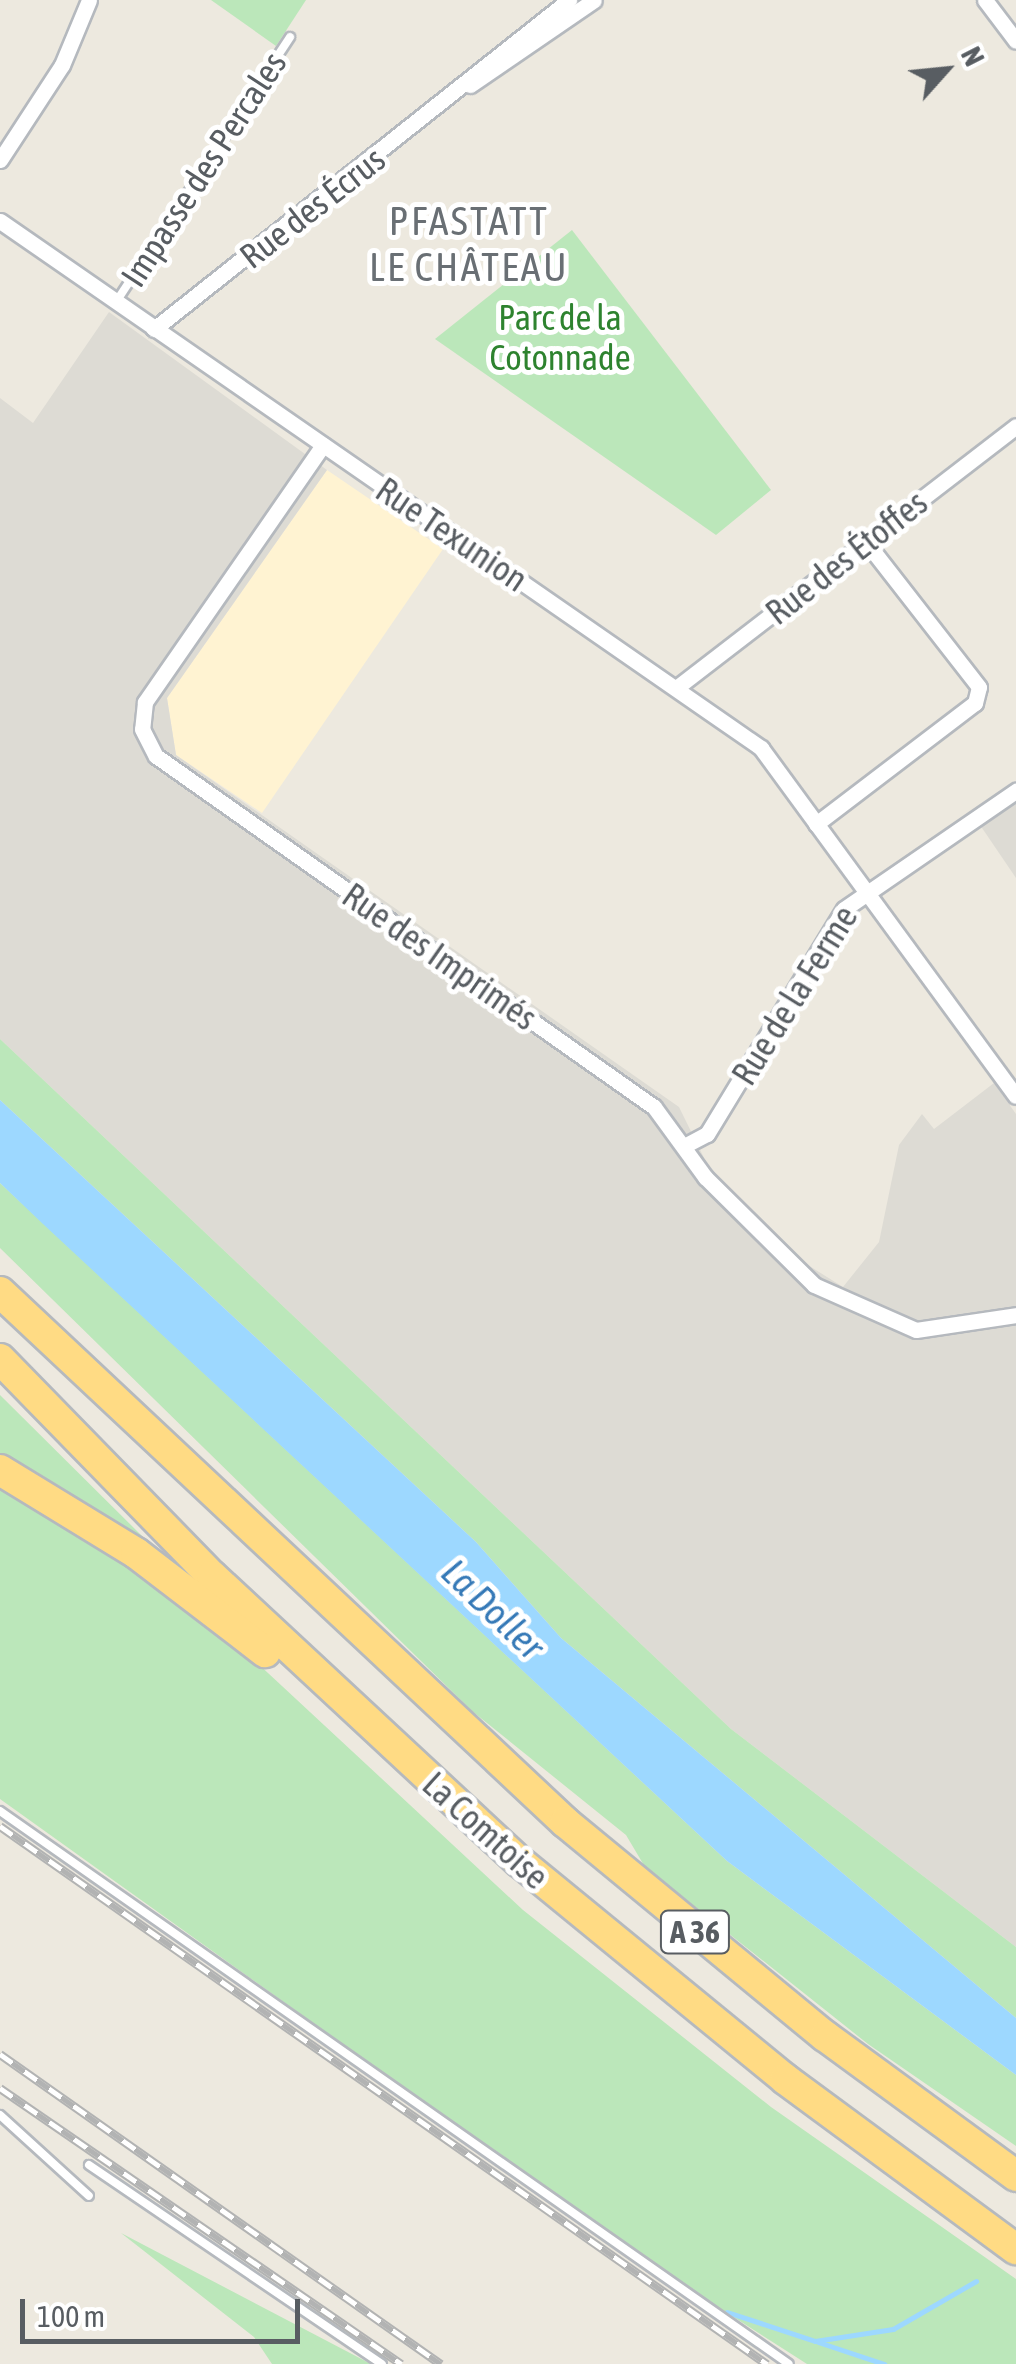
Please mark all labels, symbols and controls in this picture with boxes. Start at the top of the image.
north arrow [896,20,996,120]
text: N [955,42,991,71]
street label: Impasse des Percales [111,44,295,294]
street label: Rue des Écrus [231,137,393,277]
district label: PFASTATT LE CHÂTEAU [369,197,569,291]
park label: Parc de la Cotonnade [489,296,631,378]
street label: Rue Texunion [368,468,536,600]
street label: Rue des Étoffes [757,481,935,633]
street label: Rue des Imprimés [335,874,545,1038]
street label: Rue de la Ferme [722,898,866,1092]
water label: La Doller [432,1549,554,1669]
street label: La Comtoise [415,1763,557,1897]
road number: A 36 [658,1905,732,1959]
scale bar [25,2279,305,2341]
text: 100 m [37,2299,105,2333]

